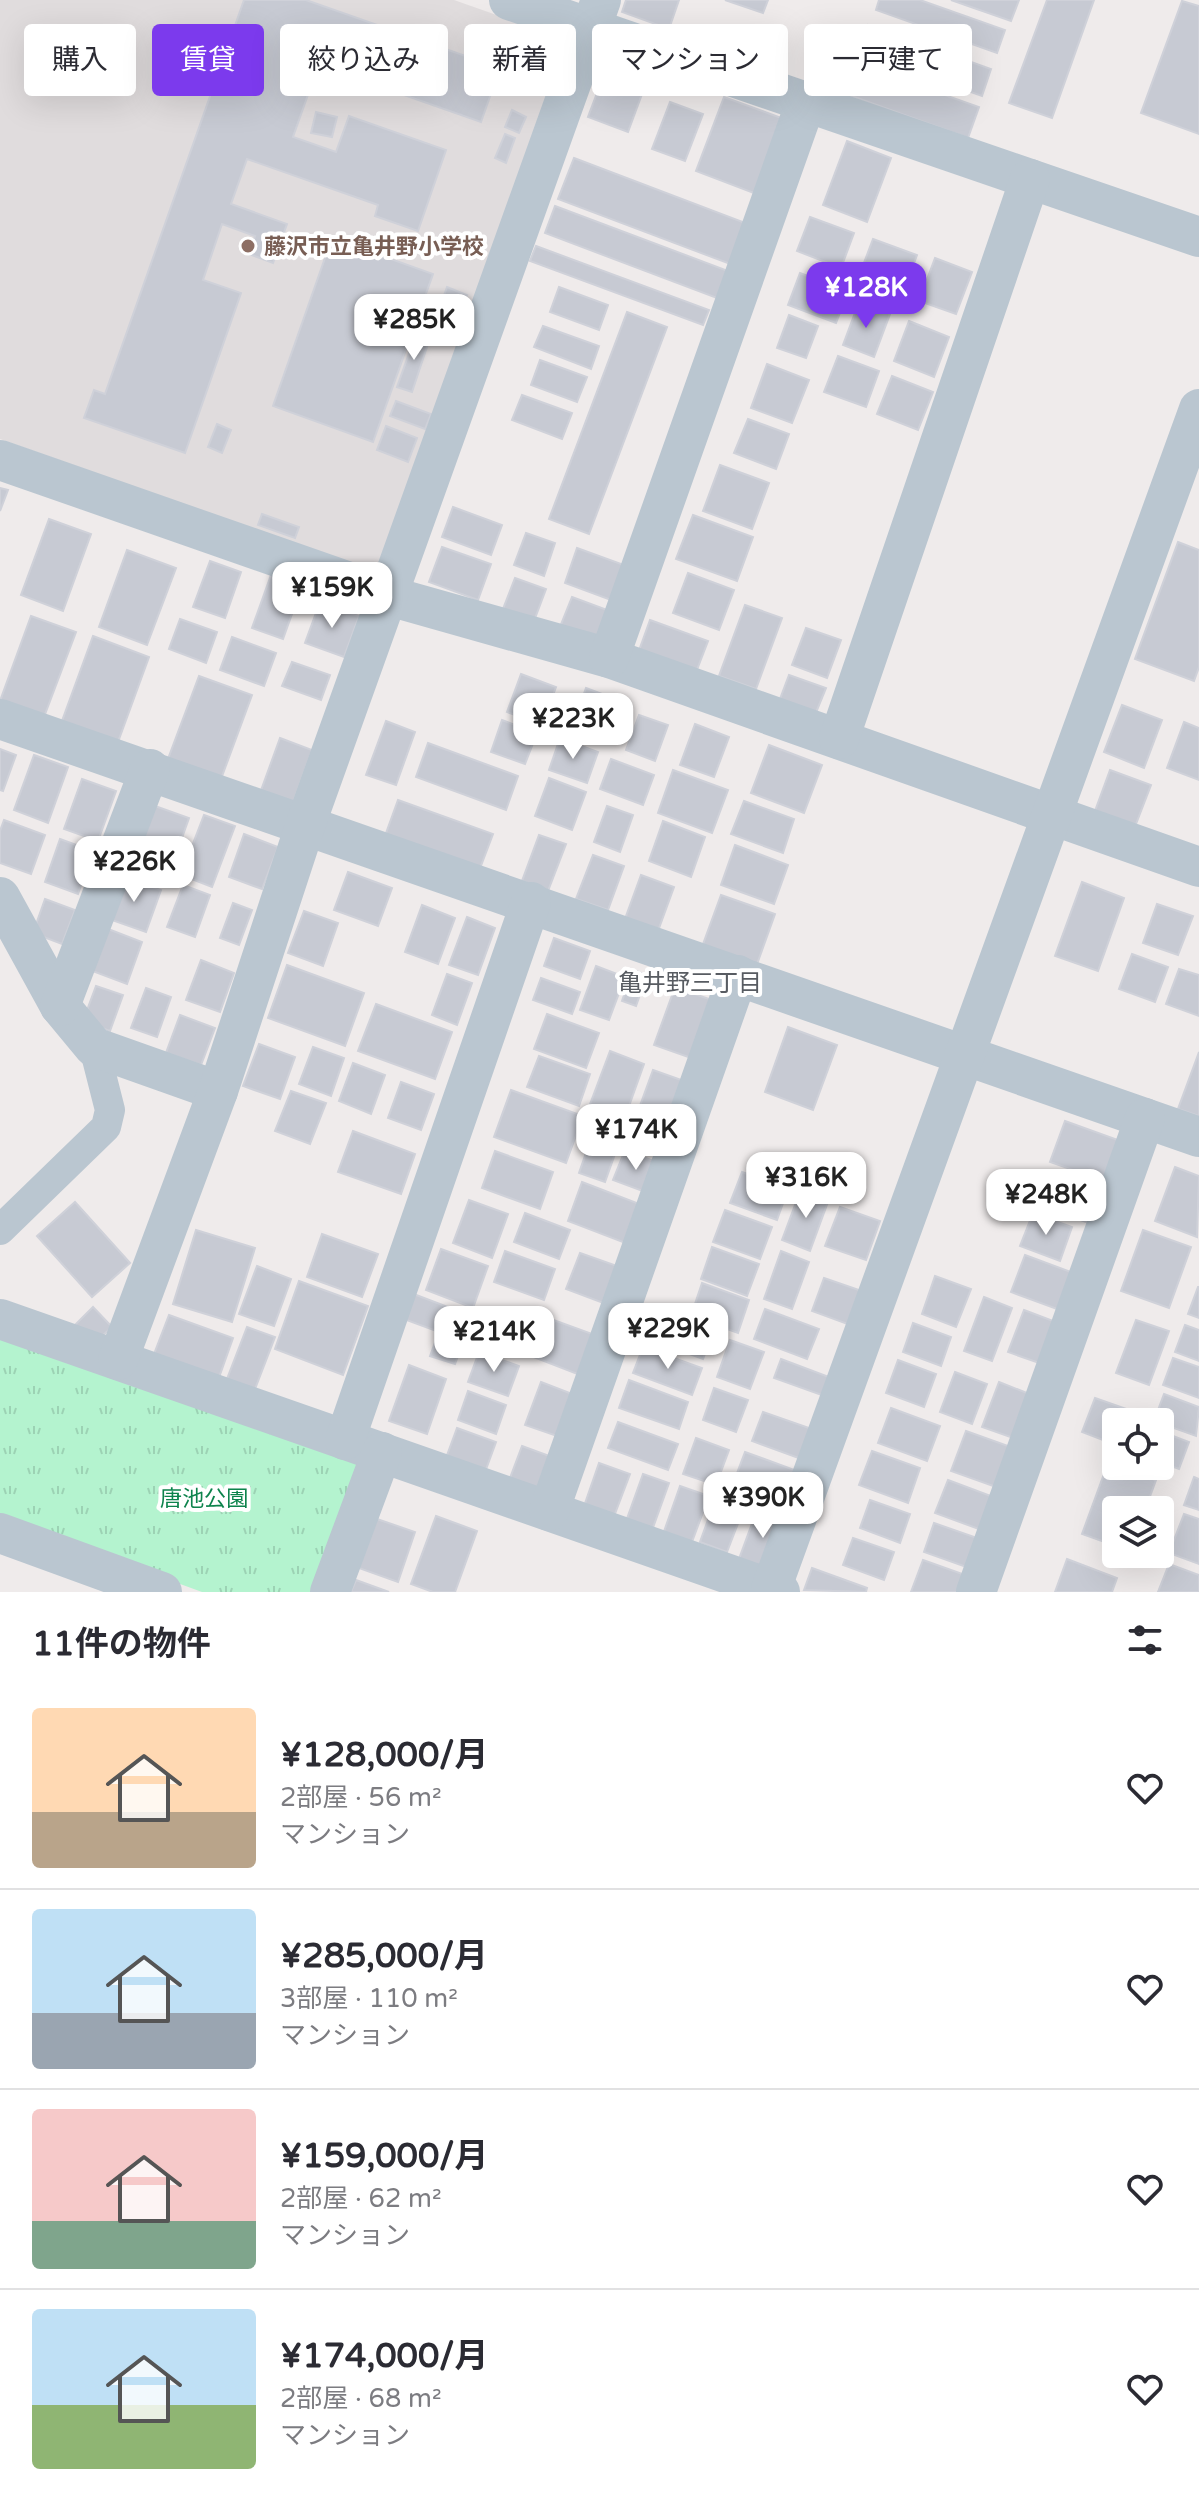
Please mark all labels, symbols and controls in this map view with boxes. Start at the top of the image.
chip: 購入 [24,24,136,96]
chip: 賃貸 [152,24,264,96]
chip: 絞り込み [280,24,448,96]
chip: 新着 [464,24,576,96]
chip: マンション [592,24,788,96]
chip: 一戸建て [804,24,972,96]
place label: 藤沢市立亀井野小学校 [264,234,484,260]
marker: 藤沢市立亀井野小学校 [239,237,257,255]
pin: ¥128K [810,262,922,330]
text: ¥128K [824,272,908,303]
pin: ¥285K [358,294,470,362]
text: ¥285K [372,304,456,335]
pin: ¥159K [276,562,388,630]
text: ¥159K [290,572,374,603]
pin: ¥223K [517,693,629,761]
text: ¥223K [531,703,615,734]
pin: ¥226K [78,836,190,904]
text: ¥226K [92,846,176,877]
district label: 亀井野三丁目 [618,969,762,998]
pin: ¥174K [580,1104,692,1172]
text: ¥174K [594,1114,678,1145]
pin: ¥316K [750,1152,862,1220]
text: ¥316K [764,1162,848,1193]
pin: ¥248K [990,1169,1102,1237]
text: ¥248K [1004,1179,1088,1210]
pin: ¥229K [612,1303,724,1371]
pin: ¥214K [438,1306,550,1374]
text: ¥229K [626,1313,710,1344]
text: ¥214K [452,1316,536,1347]
map controls [1102,1408,1174,1568]
button: locate [1102,1408,1174,1480]
pin: ¥390K [707,1472,819,1540]
text: ¥390K [721,1482,805,1513]
park label: 唐池公園 [160,1486,248,1512]
button: layers [1102,1496,1174,1568]
icon: filters [1123,1618,1167,1662]
text: 11件の物件 [32,1624,211,1665]
text: ¥128,000/月 [280,1735,488,1776]
icon: home [96,1740,192,1836]
icon: heart [1123,1766,1167,1810]
text: 2部屋 · 56 m² [280,1782,442,1813]
text: マンション [280,1819,410,1850]
text: ¥285,000/月 [280,1936,488,1977]
icon: home [96,1941,192,2037]
icon: heart [1123,1967,1167,2011]
text: 3部屋 · 110 m² [280,1983,458,2014]
text: マンション [280,2020,410,2051]
text: ¥159,000/月 [280,2136,488,2177]
icon: home [96,2141,192,2237]
icon: heart [1123,2167,1167,2211]
text: 2部屋 · 62 m² [280,2183,442,2214]
text: マンション [280,2220,410,2251]
text: ¥174,000/月 [280,2336,488,2377]
icon: home [96,2341,192,2437]
icon: heart [1123,2367,1167,2411]
text: 2部屋 · 68 m² [280,2383,442,2414]
text: マンション [280,2420,410,2451]

